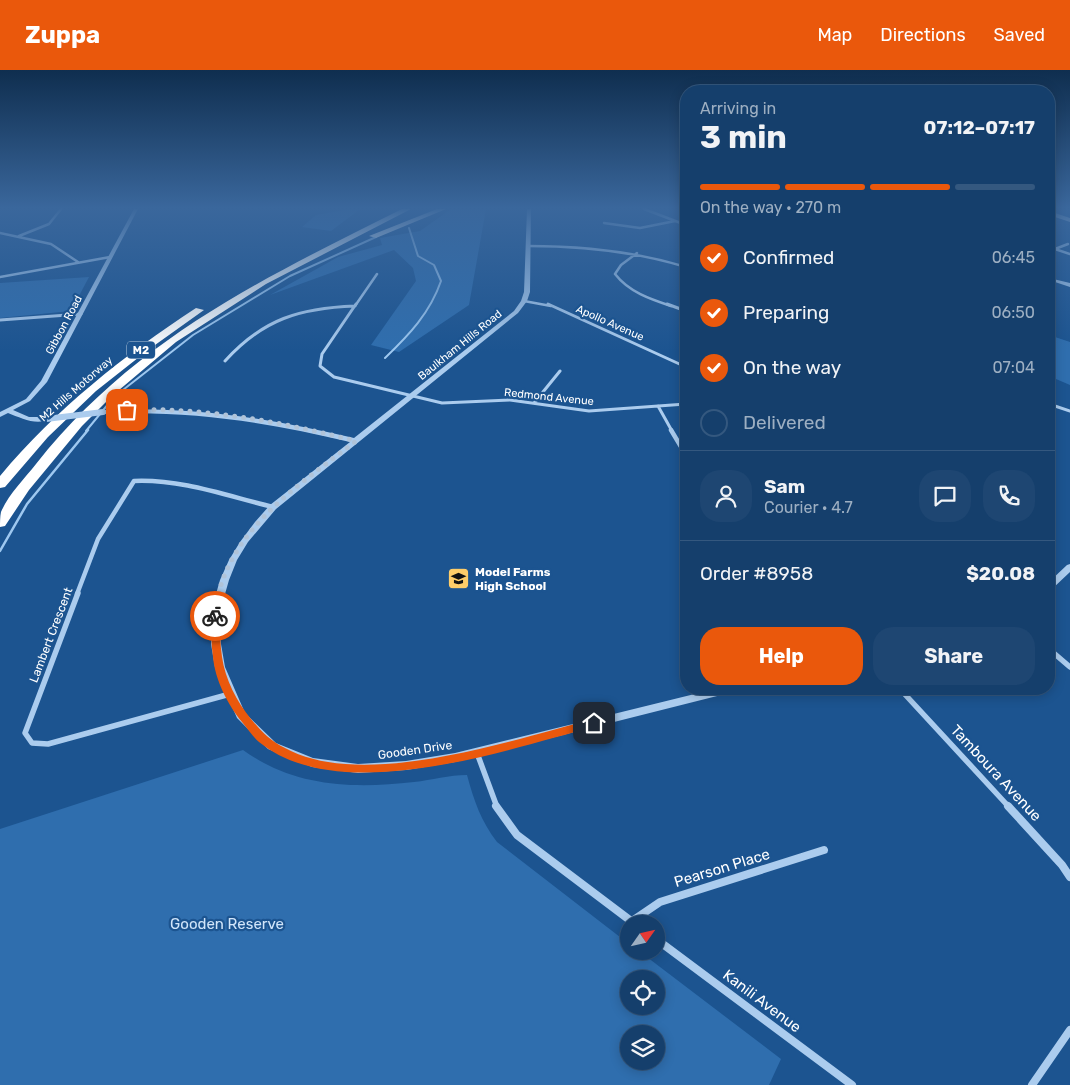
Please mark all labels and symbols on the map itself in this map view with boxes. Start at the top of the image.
street label: Gibbon Road [43,293,85,357]
street label: Apollo Avenue [574,302,646,344]
street label: Baulkham Hills Road [416,307,504,383]
road number: M2 [127,342,155,358]
street label: M2 Hills Motorway [37,354,115,424]
street label: Redmond Avenue [504,386,594,408]
pin [106,389,148,431]
place label: Model Farms High School [475,565,551,593]
school or university icon: Model Farms High School [447,567,471,591]
street label: Lambert Crescent [26,585,76,684]
courier [190,591,240,641]
pin [573,702,615,744]
street label: Tamboura Avenue [947,721,1045,825]
street label: Gooden Drive [377,738,453,762]
street label: Pearson Place [672,845,772,891]
park label: Gooden Reserve [170,915,284,933]
north arrow [620,915,665,960]
street label: Kanili Avenue [719,966,805,1036]

